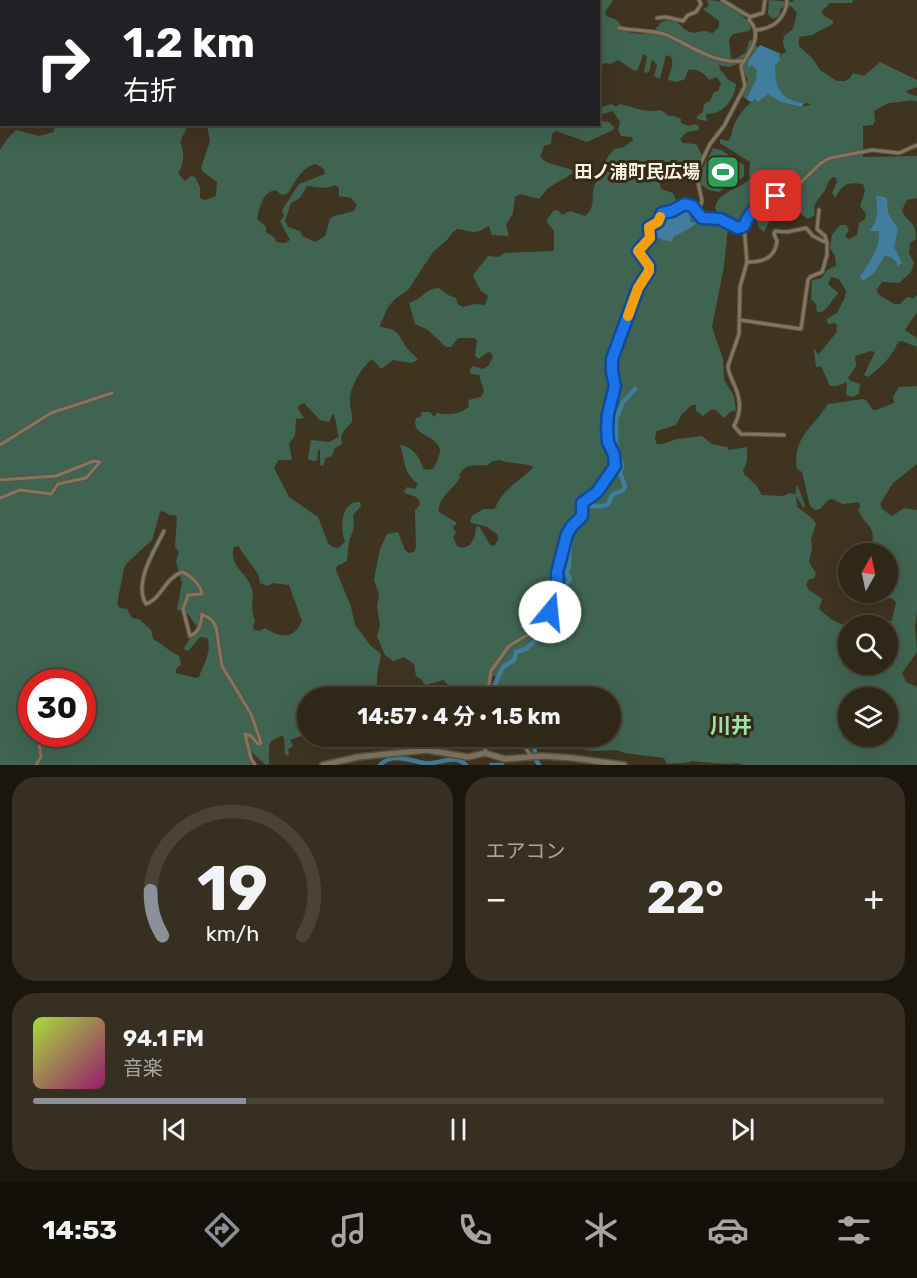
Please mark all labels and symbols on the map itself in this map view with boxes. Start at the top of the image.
sports icon: 田ノ浦町民広場 [705,154,741,190]
place label: 田ノ浦町民広場 [574,161,700,183]
pin [750,170,801,221]
north arrow [838,543,898,603]
position arrow [518,580,582,644]
speed limit sign: 30 [18,669,96,747]
district label: 川井 [710,713,752,738]

